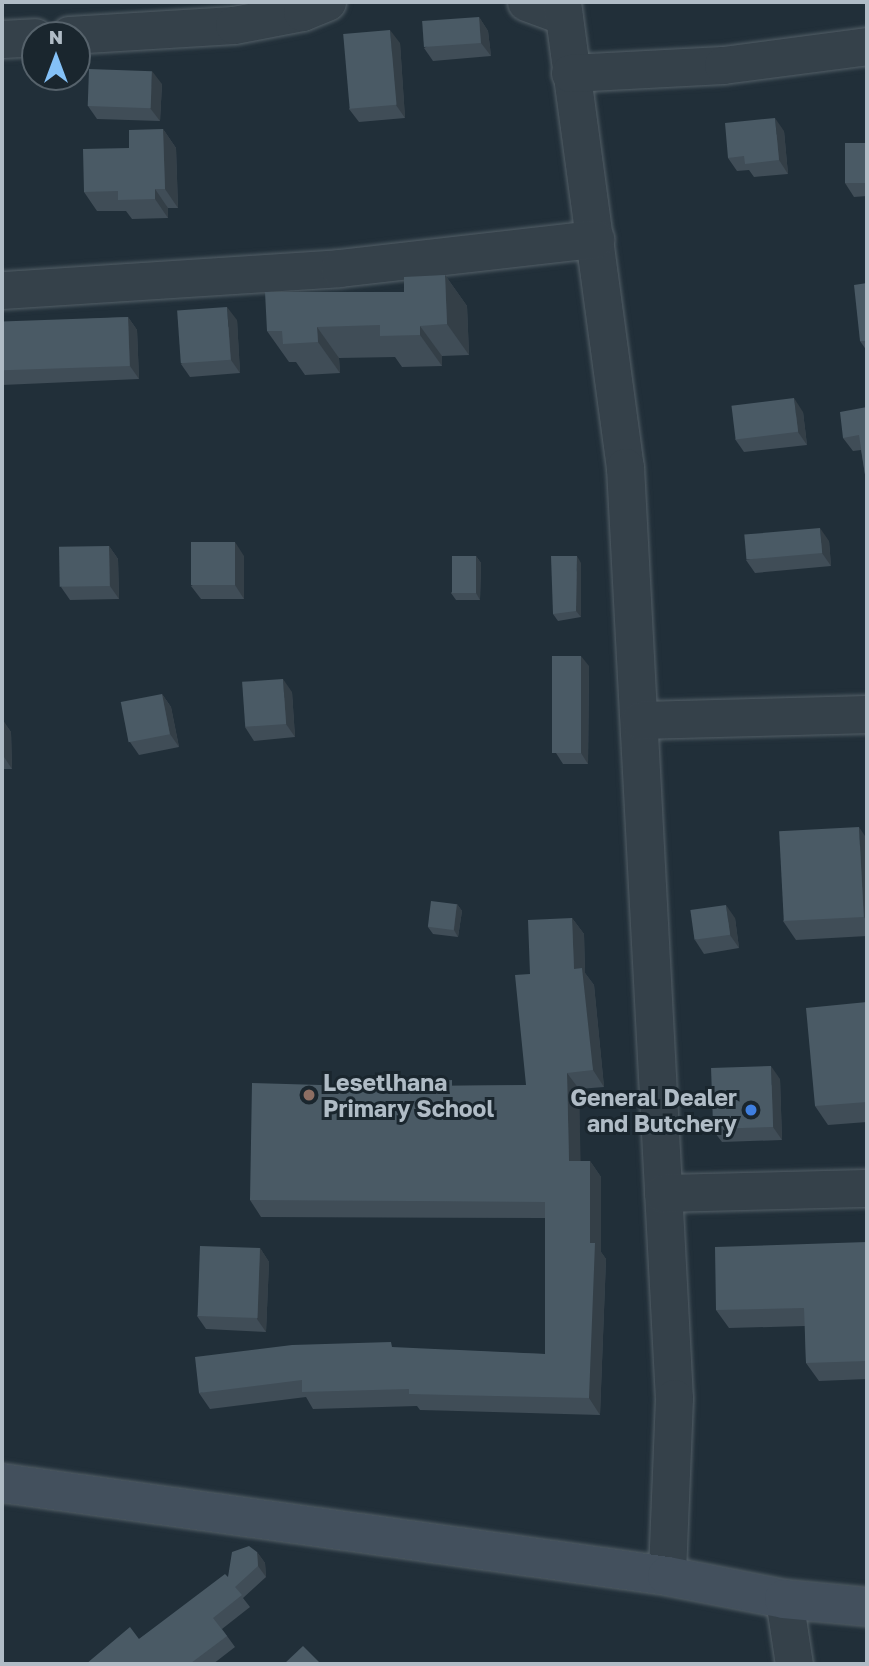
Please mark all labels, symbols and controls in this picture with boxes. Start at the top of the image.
north arrow [21,21,91,91]
text: N [49,25,63,48]
place label: Lesetlhana Primary School [323,1068,494,1122]
place label: General Dealer and Butchery [570,1083,737,1137]
marker: Lesetlhana Primary School [301,1087,317,1103]
marker: General Dealer and Butchery [743,1102,759,1118]

